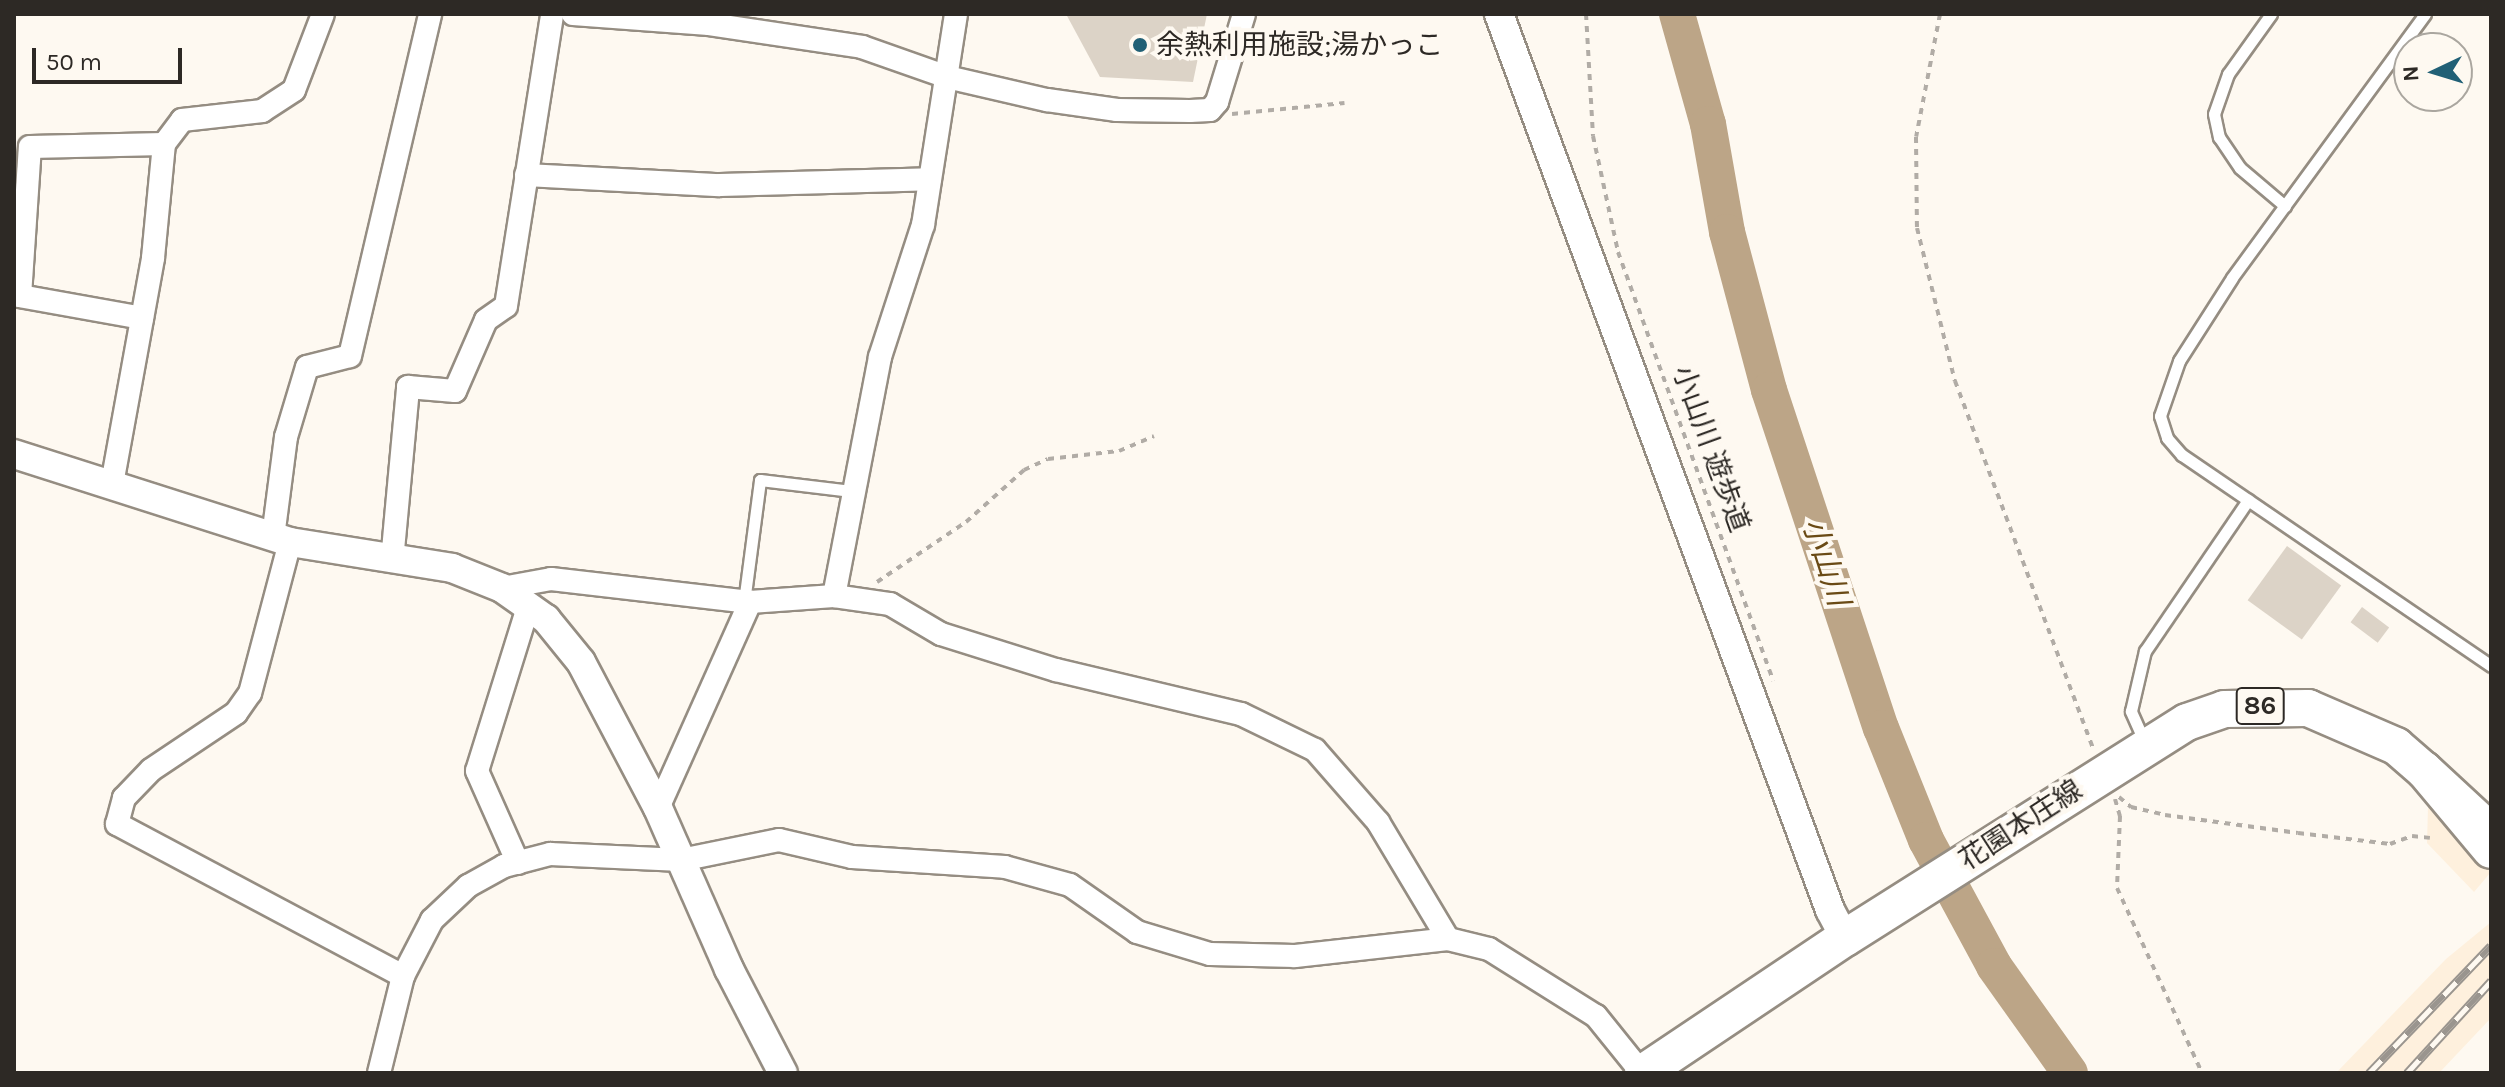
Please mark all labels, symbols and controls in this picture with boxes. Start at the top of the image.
place label: 余熱利用施設;湯かっこ [1156,28,1443,62]
scale bar [36,32,186,82]
north arrow [2393,32,2473,112]
marker: 余熱利用施設;湯かっこ [1131,36,1149,54]
text: 50 m [46,48,102,76]
text: N [2398,65,2425,82]
street label: 小山川 遊歩道 [1665,361,1757,537]
water label: 小山川 [1795,514,1857,610]
road number: 86 [2234,684,2286,728]
street label: 花園本庄線 [1953,773,2089,877]

